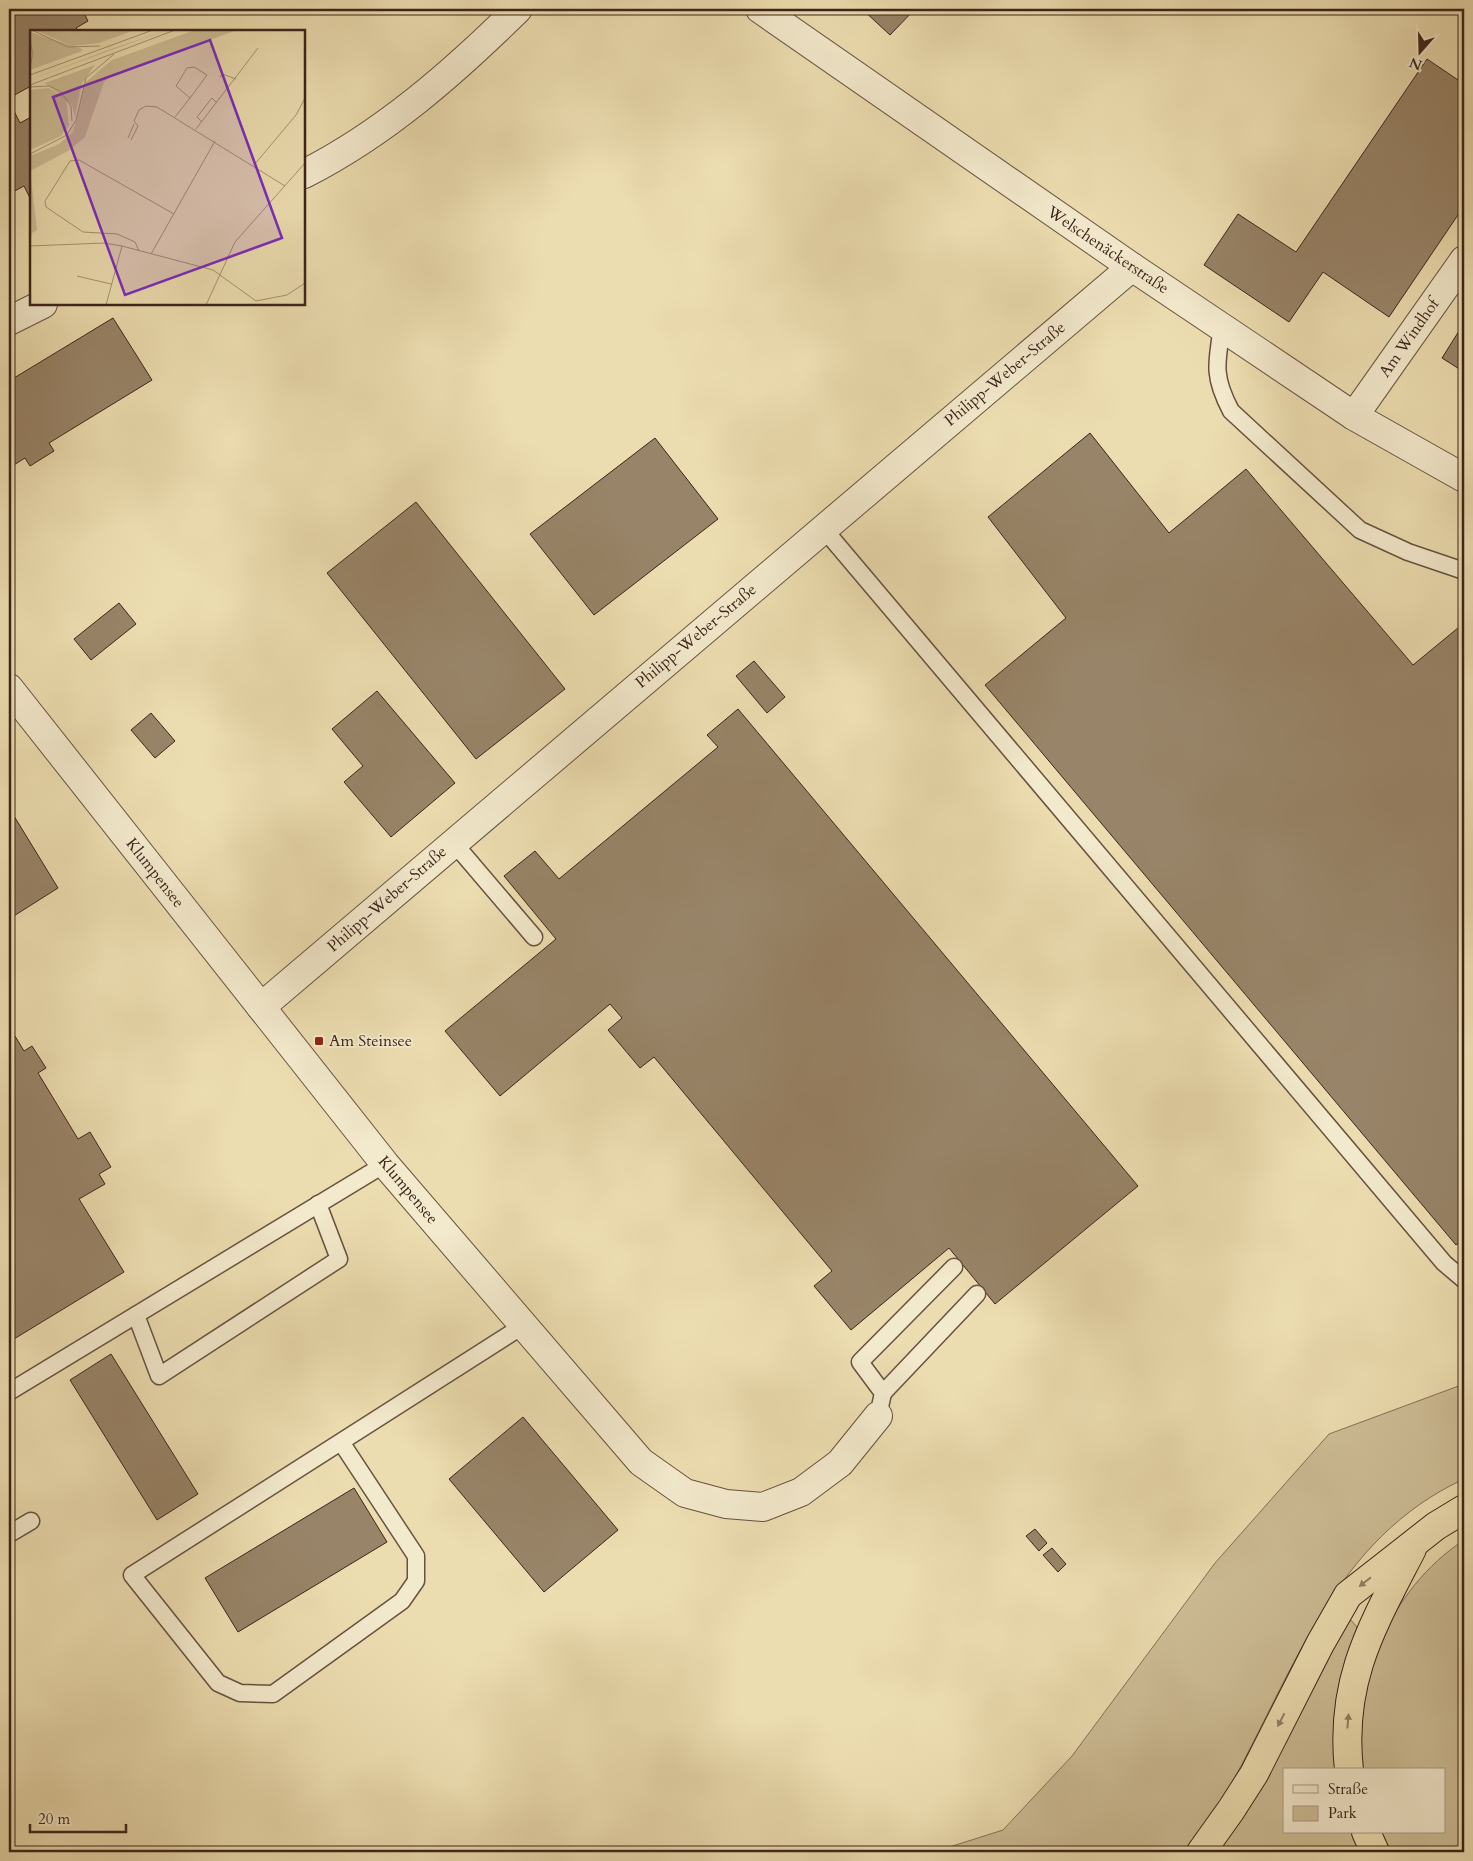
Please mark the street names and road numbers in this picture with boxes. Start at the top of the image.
street label: Welschenäckerstraße [1042,200,1173,299]
street label: Am Windhof [1374,292,1446,382]
street label: Philipp-Weber-Straße [940,317,1070,431]
street label: Philipp-Weber-Straße [631,579,761,693]
street label: Klumpensee [121,834,189,912]
street label: Philipp-Weber-Straße [322,841,452,957]
street label: Klumpensee [373,1151,443,1229]

